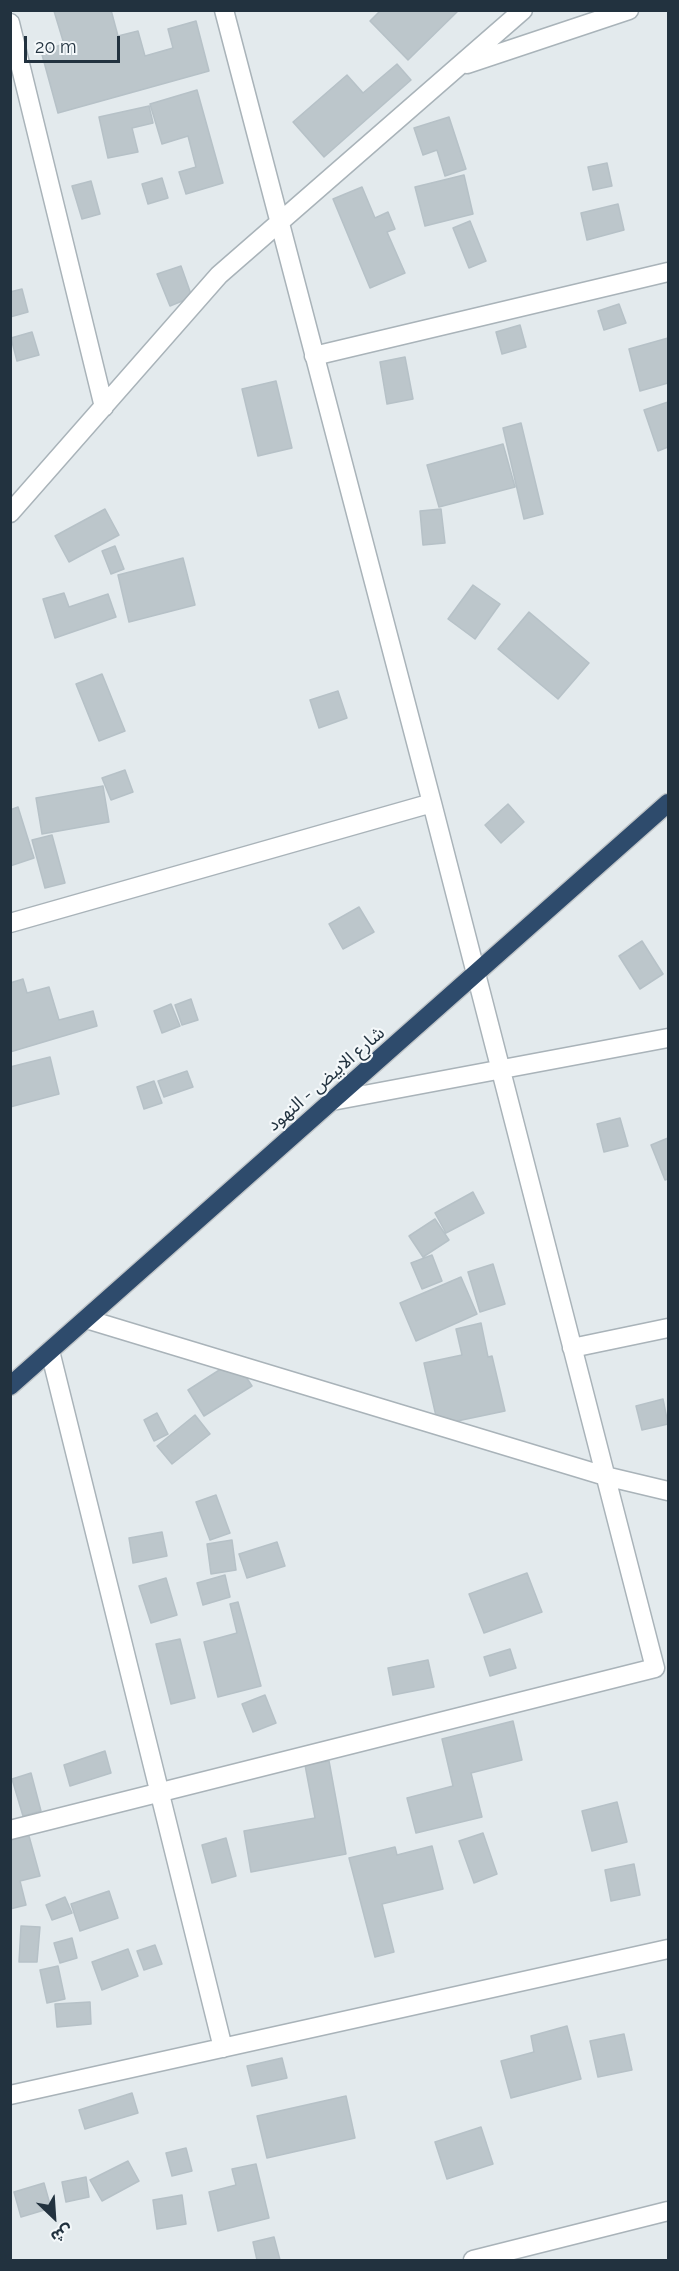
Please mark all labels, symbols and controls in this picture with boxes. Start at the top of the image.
scale bar [27,24,123,62]
text: 20 m [35,36,77,57]
street label: شارع الابيض - النهود [263,1022,389,1136]
north arrow [24,2187,84,2247]
text: ش [48,2221,76,2247]

